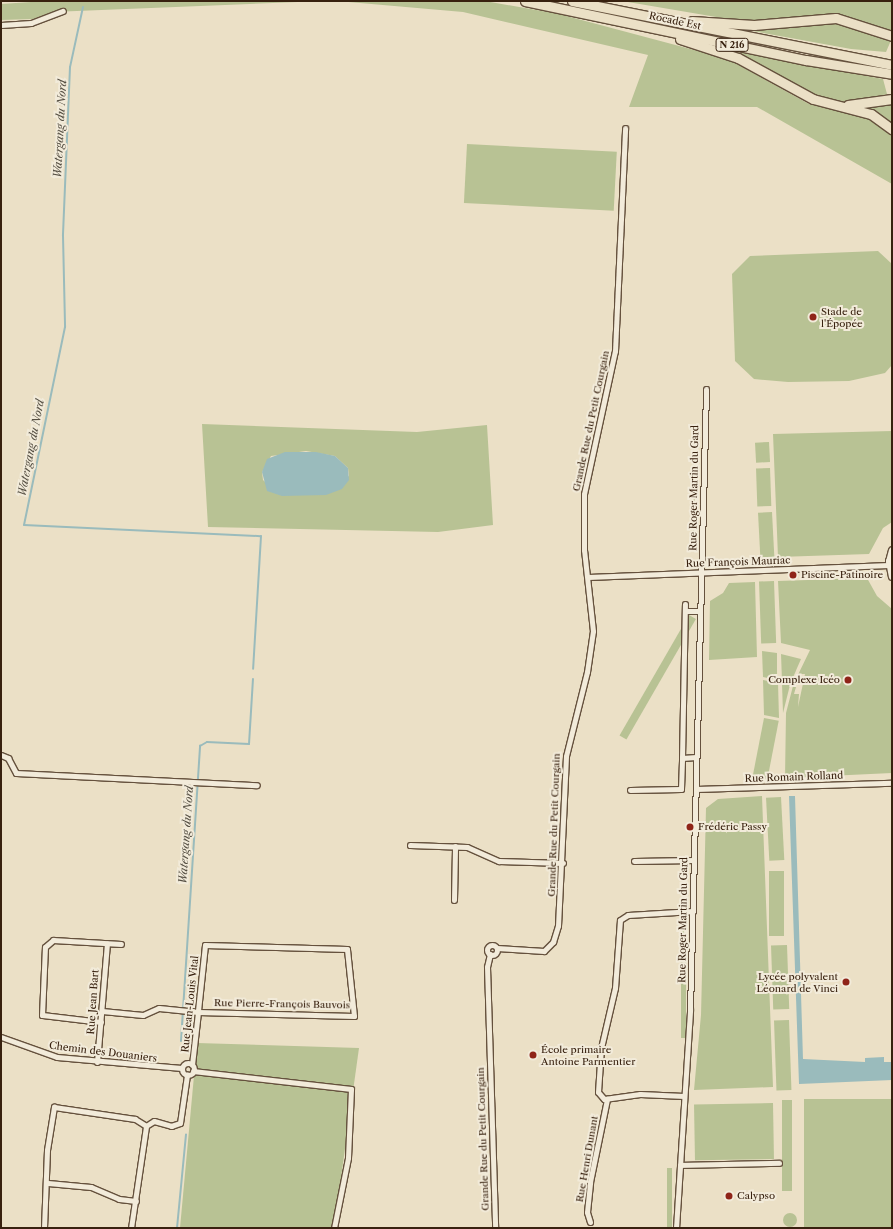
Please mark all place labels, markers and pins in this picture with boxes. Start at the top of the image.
place label: Stade de l'Épopée [821,305,863,328]
marker: Stade de l'Épopée [808,312,818,322]
place label: Piscine-Patinoire [801,569,883,581]
marker: Piscine-Patinoire [788,570,798,580]
place label: Complexe Icéo [768,674,840,686]
marker: Complexe Icéo [843,675,853,685]
place label: Frédéric Passy [698,821,767,833]
marker: Frédéric Passy [685,822,695,832]
place label: Lycée polyvalent Léonard de Vinci [756,970,838,994]
marker: Lycée polyvalent Léonard de Vinci [841,977,851,987]
place label: École primaire Antoine Parmentier [541,1043,635,1066]
marker: École primaire Antoine Parmentier [528,1050,538,1060]
place label: Calypso [737,1190,775,1202]
marker: Calypso [724,1191,734,1201]

